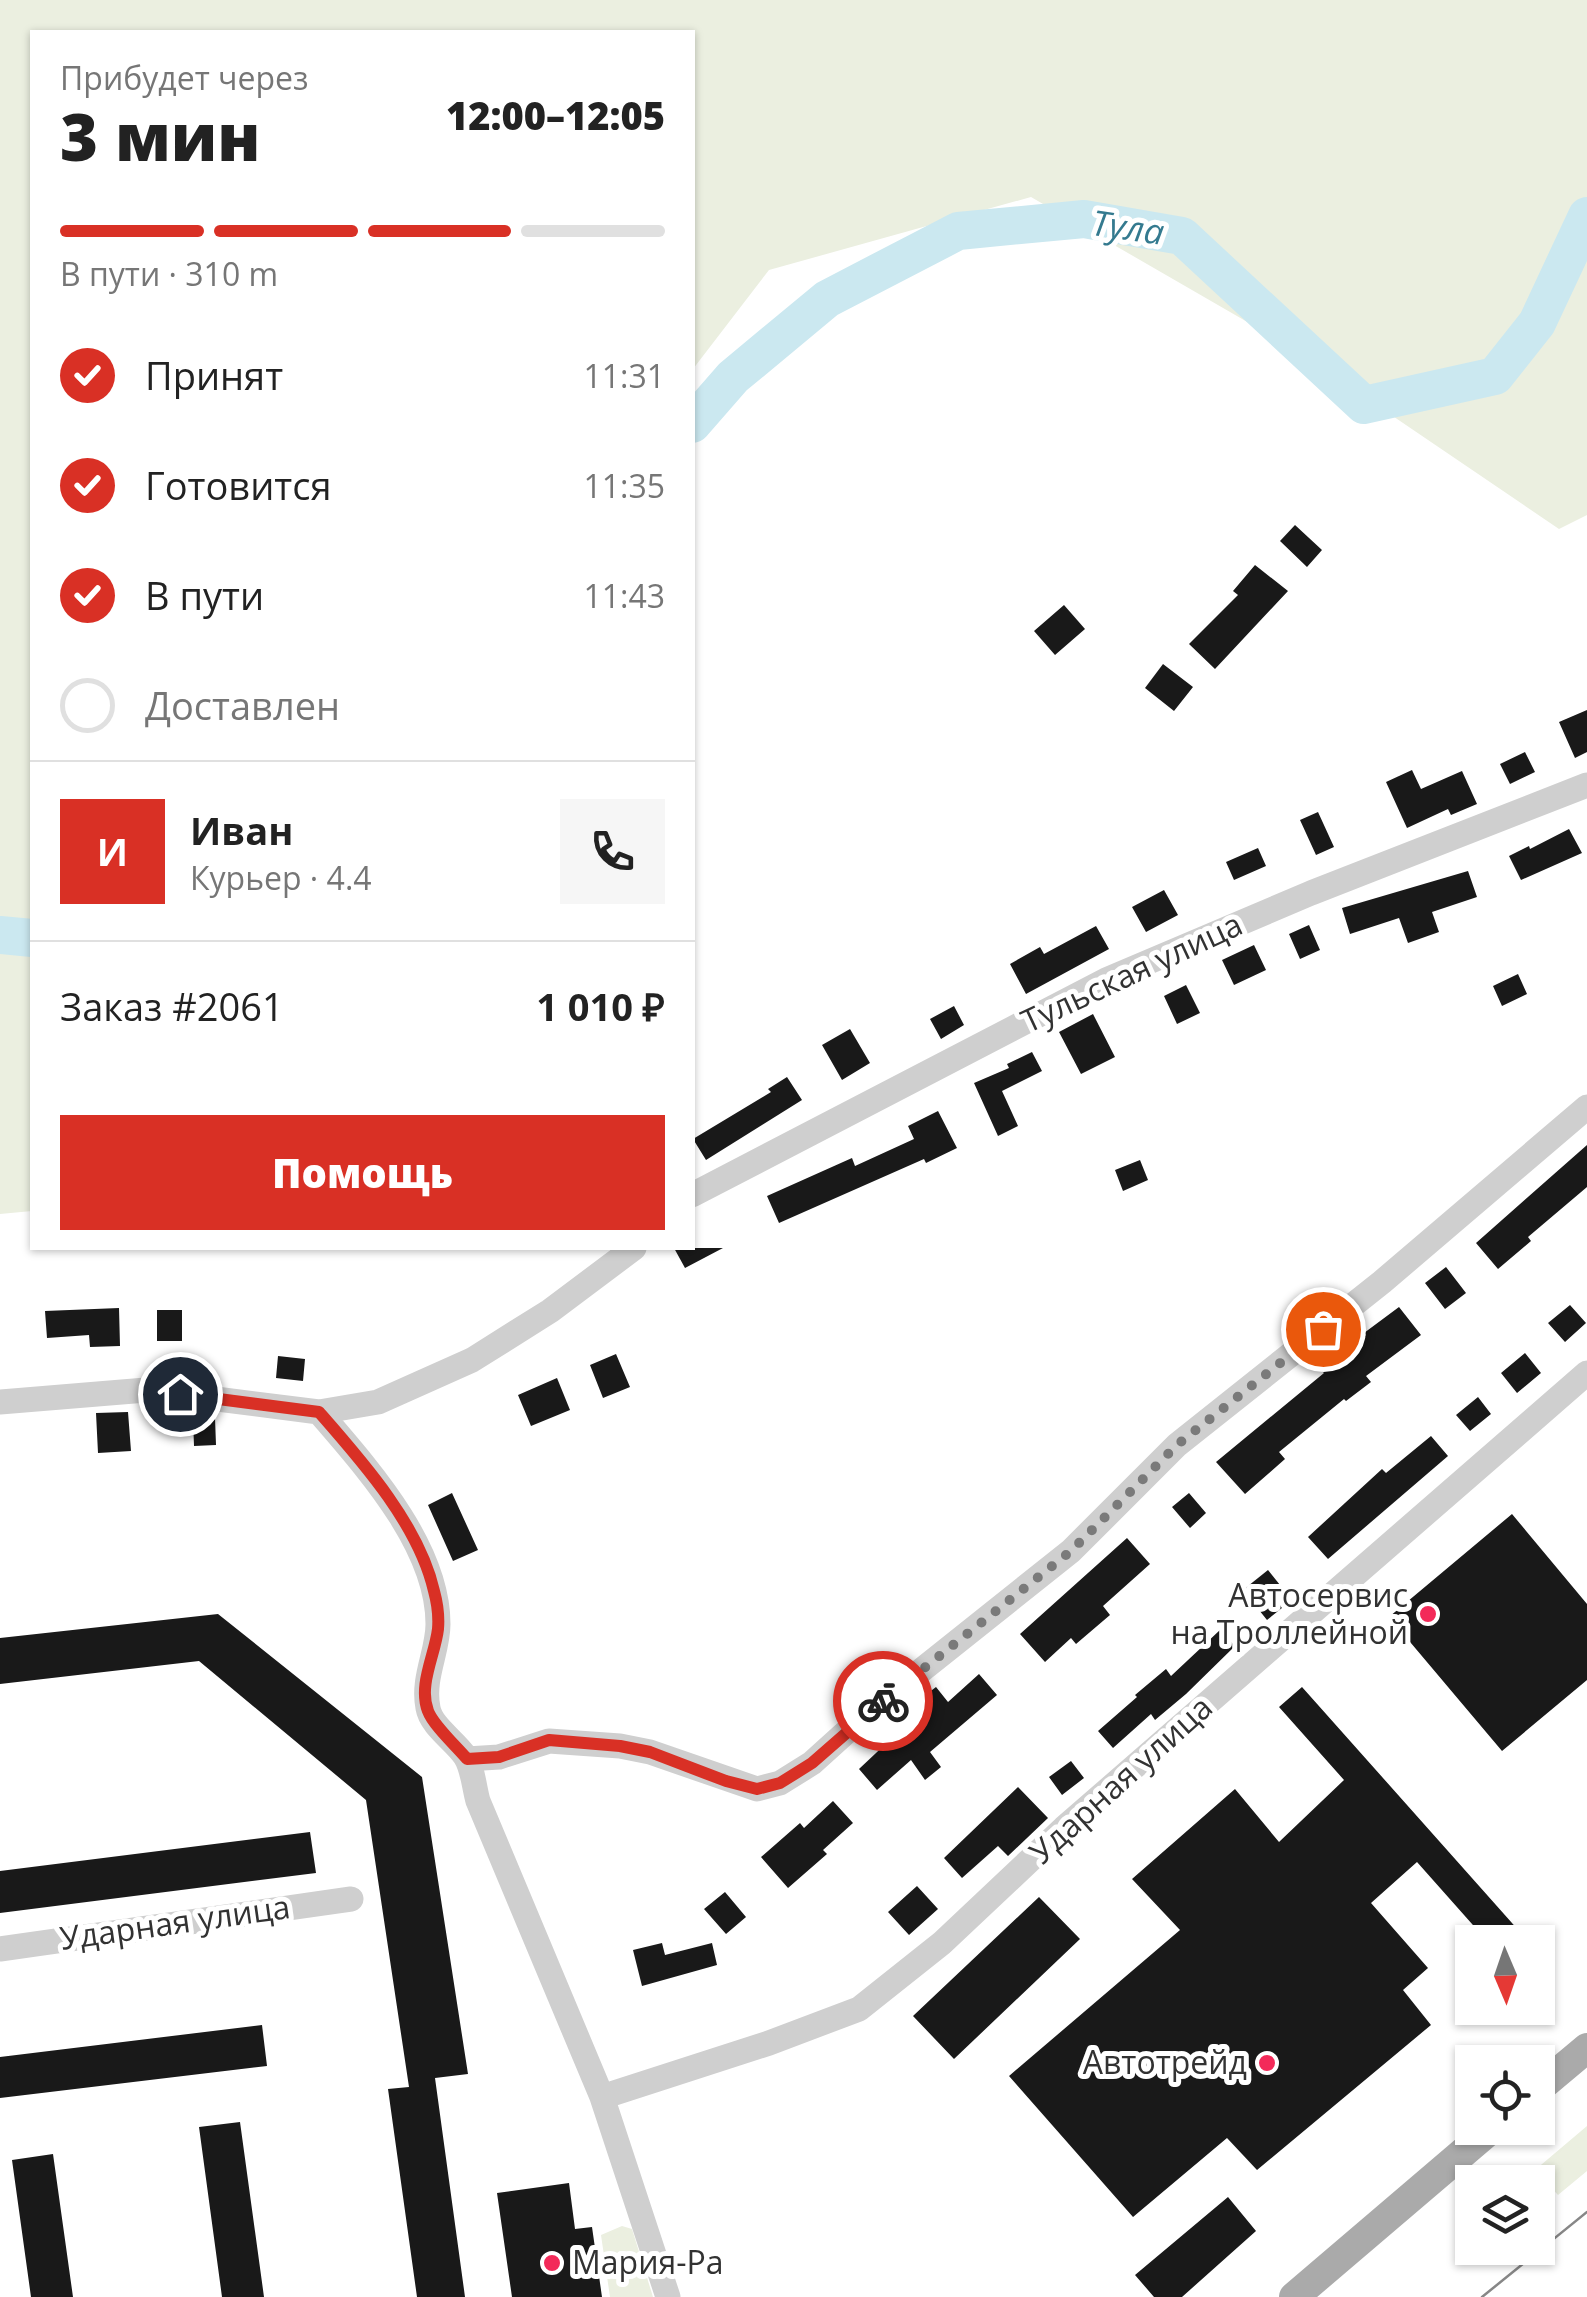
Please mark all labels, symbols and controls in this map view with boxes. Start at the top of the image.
text: Прибудет через [60,56,308,99]
text: 12:00–12:05 [446,89,665,141]
text: 3 мин [60,92,261,180]
water label: Тула [1089,198,1167,255]
text: В пути · 310 m [60,252,278,295]
icon: check [60,348,115,403]
text: Принят [145,349,283,401]
text: 11:31 [583,354,665,397]
icon: check [60,458,115,513]
text: Готовится [145,459,331,511]
text: 11:35 [583,464,665,507]
icon: check [60,568,115,623]
text: В пути [145,569,264,621]
text: 11:43 [583,574,665,617]
text: Доставлен [145,679,340,731]
button: phone [560,799,665,904]
text: Иван [190,804,293,856]
text: И [97,825,128,877]
text: Курьер · 4.4 [190,856,372,899]
street label: Тульская улица [1014,902,1249,1042]
text: Заказ #2061 [60,980,284,1032]
text: 1 010 ₽ [536,980,665,1032]
button: Помощь [60,1115,665,1230]
pin [1281,1287,1366,1372]
icon: bag [1296,1302,1351,1357]
pin [138,1352,223,1437]
icon: home [153,1367,208,1422]
place label: Автосервис на Троллейной [1170,1573,1408,1653]
marker: Автосервис на Троллейной [1417,1603,1439,1625]
courier [833,1651,933,1751]
icon: bike [856,1674,911,1729]
street label: Ударная улица [1019,1685,1221,1873]
street label: Ударная улица [57,1884,293,1959]
north arrow [1455,1925,1555,2025]
map controls [1455,1925,1555,2265]
place label: Автотрейд [1083,2040,1247,2083]
button: locate [1455,2045,1555,2145]
marker: Автотрейд [1256,2052,1278,2074]
button: layers [1455,2165,1555,2265]
place label: Мария-Ра [572,2240,724,2283]
marker: Мария-Ра [541,2252,563,2274]

